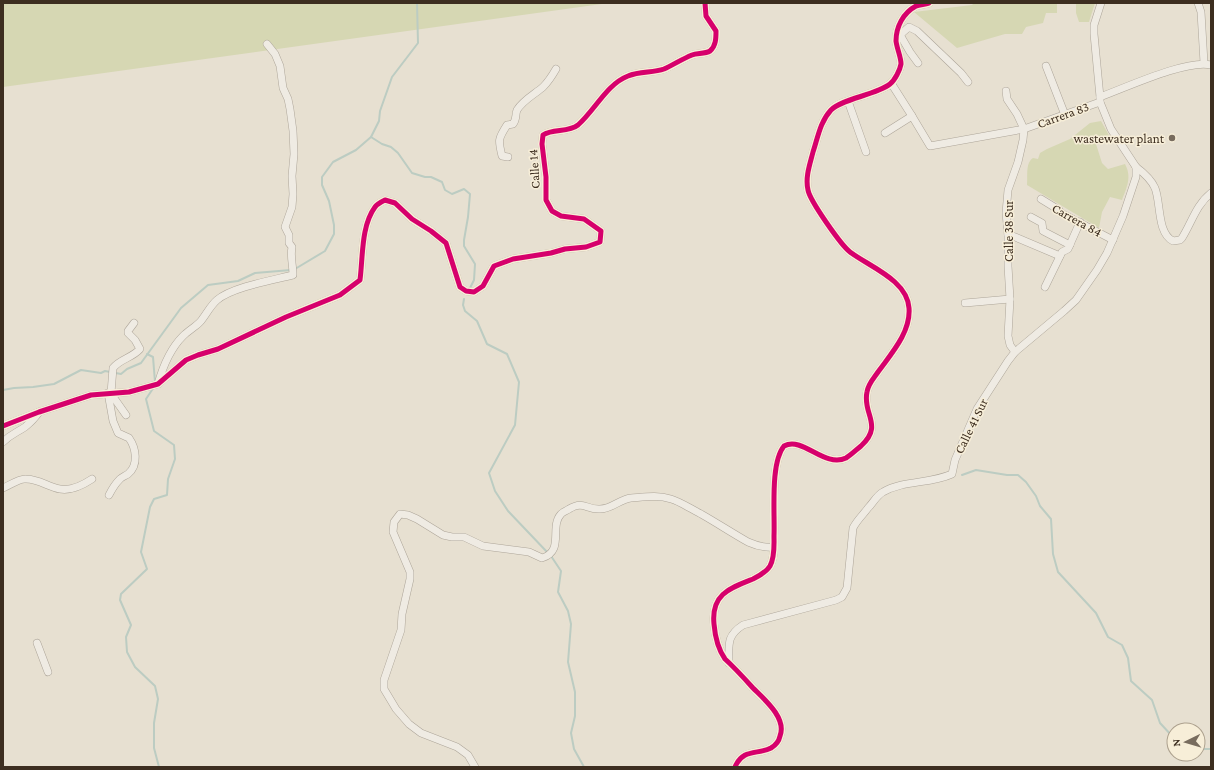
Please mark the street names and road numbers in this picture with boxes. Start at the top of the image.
street label: Carrera 83 [1035,99,1091,131]
street label: Calle 14 [525,148,543,189]
street label: Calle 38 Sur [1001,200,1016,262]
street label: Carrera 84 [1049,200,1105,240]
street label: Calle 41 Sur [951,396,991,456]

